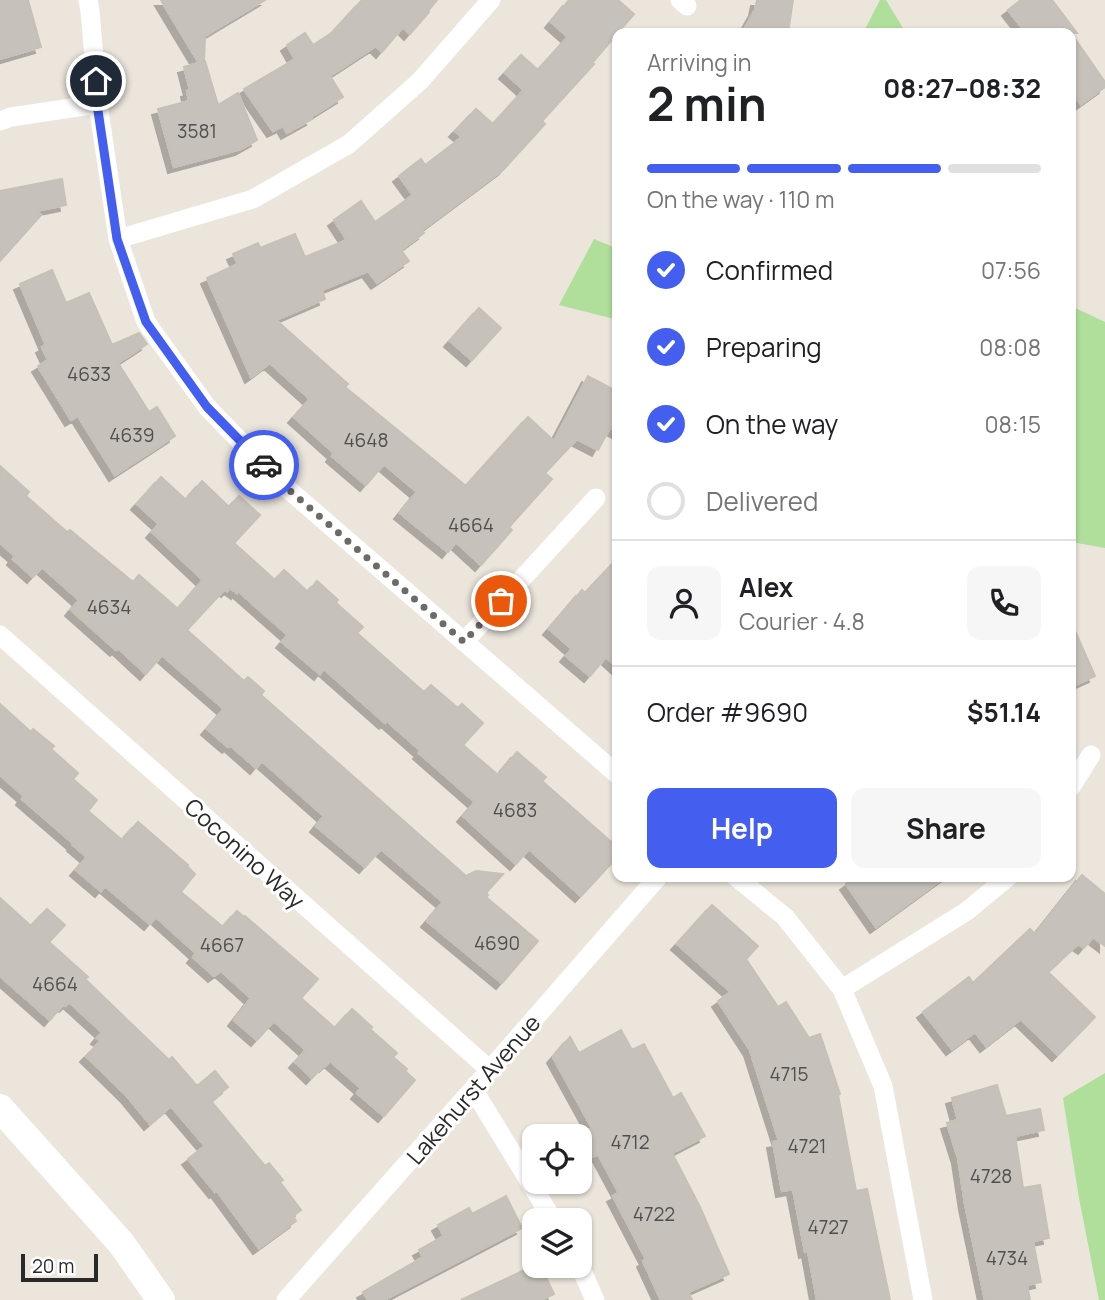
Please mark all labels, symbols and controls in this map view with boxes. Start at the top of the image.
text: Arriving in [647,46,752,78]
pin [66,51,126,111]
icon: home [77,62,115,100]
text: 08:27–08:32 [883,70,1041,106]
text: 2 min [647,72,767,135]
house number: 3581 [177,118,217,144]
text: On the way · 110 m [647,183,834,215]
icon: check [647,251,685,289]
text: Confirmed [706,252,833,288]
text: 07:56 [981,254,1041,286]
icon: check [647,328,685,366]
text: Preparing [706,329,822,365]
text: 08:08 [979,331,1041,363]
house number: 4633 [67,361,111,387]
icon: check [647,405,685,443]
text: On the way [706,406,838,442]
text: 08:15 [984,408,1041,440]
house number: 4639 [109,422,155,448]
house number: 4648 [343,427,389,453]
courier [229,430,299,500]
icon: car [245,446,283,484]
text: Delivered [706,483,818,519]
house number: 4664 [448,512,494,538]
button: person [647,566,721,640]
button: phone [967,566,1041,640]
text: Alex [739,569,793,605]
pin [471,571,531,631]
icon: bag [482,582,520,620]
house number: 4634 [87,594,131,620]
text: Courier · 4.8 [739,605,865,637]
text: Order #9690 [647,694,808,730]
text: $51.14 [967,694,1041,730]
button: Help [647,788,837,868]
button: Share [851,788,1041,868]
street label: Coconino Way [178,790,312,916]
house number: 4683 [493,797,537,823]
house number: 4690 [474,930,520,956]
house number: 4667 [200,932,244,958]
house number: 4664 [32,971,78,997]
street label: Lakehurst Avenue [399,1007,547,1171]
house number: 4715 [769,1061,809,1087]
map controls [522,1124,592,1278]
button: locate [522,1124,592,1194]
house number: 4712 [611,1129,649,1155]
house number: 4721 [788,1133,826,1159]
house number: 4728 [970,1163,1012,1189]
house number: 4722 [633,1201,675,1227]
button: layers [522,1208,592,1278]
house number: 4727 [807,1214,849,1240]
house number: 4734 [986,1245,1028,1271]
scale bar [21,1251,98,1283]
text: 20 m [32,1253,74,1279]

